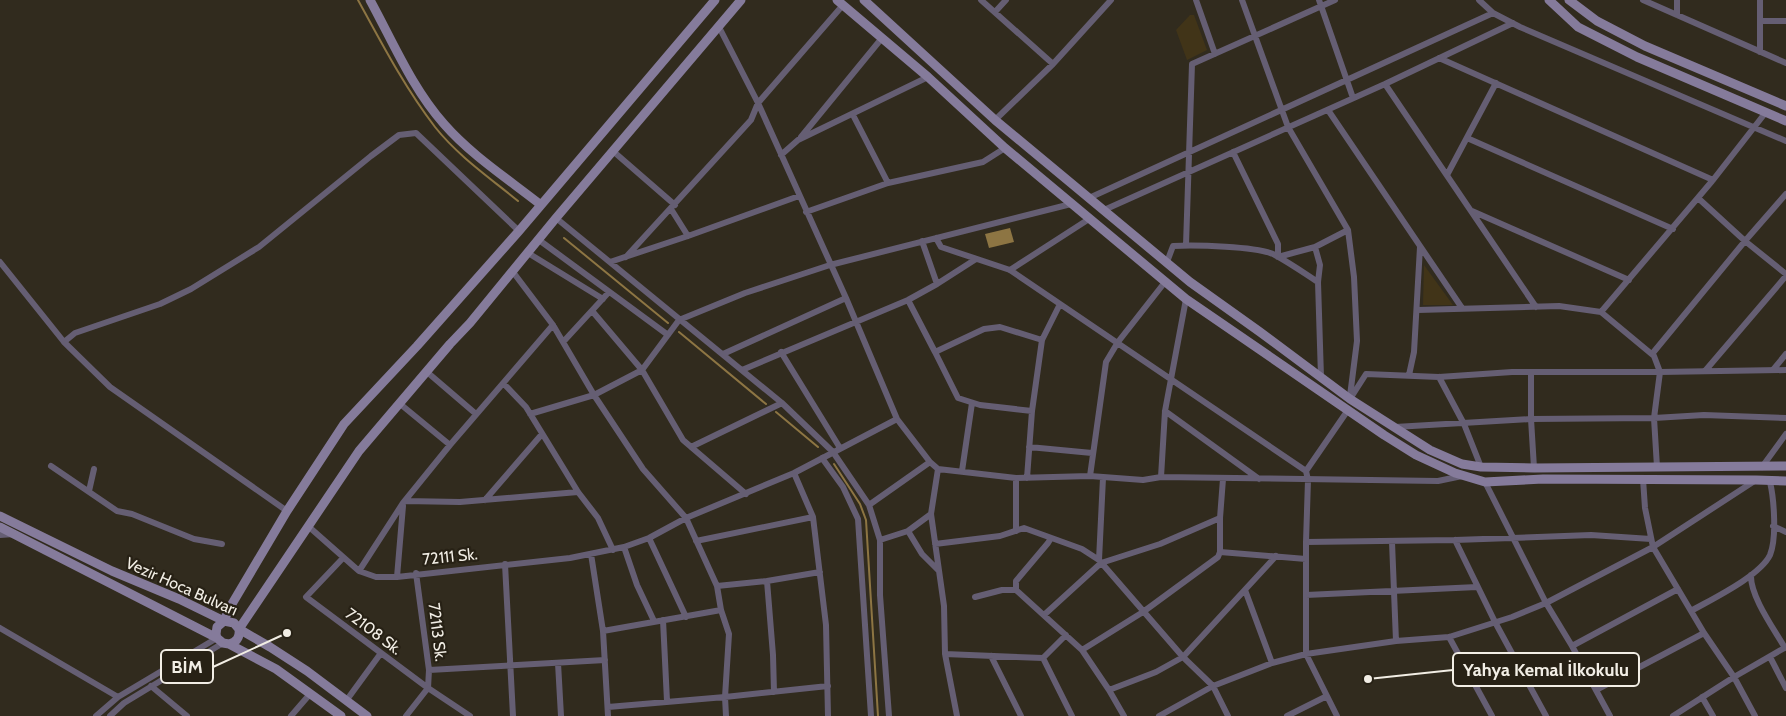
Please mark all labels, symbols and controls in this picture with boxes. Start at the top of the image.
street label: 72111 Sk. [421,544,479,569]
street label: Vezir Hoca Bulvarı [123,553,241,620]
street label: 72113 Sk. [424,602,451,662]
street label: 72108 Sk. [342,604,406,659]
callout: BİM [161,650,213,683]
callout: Yahya Kemal İlkokulu [1453,653,1639,686]
text: BİM [171,656,203,678]
text: Yahya Kemal İlkokulu [1462,659,1629,681]

